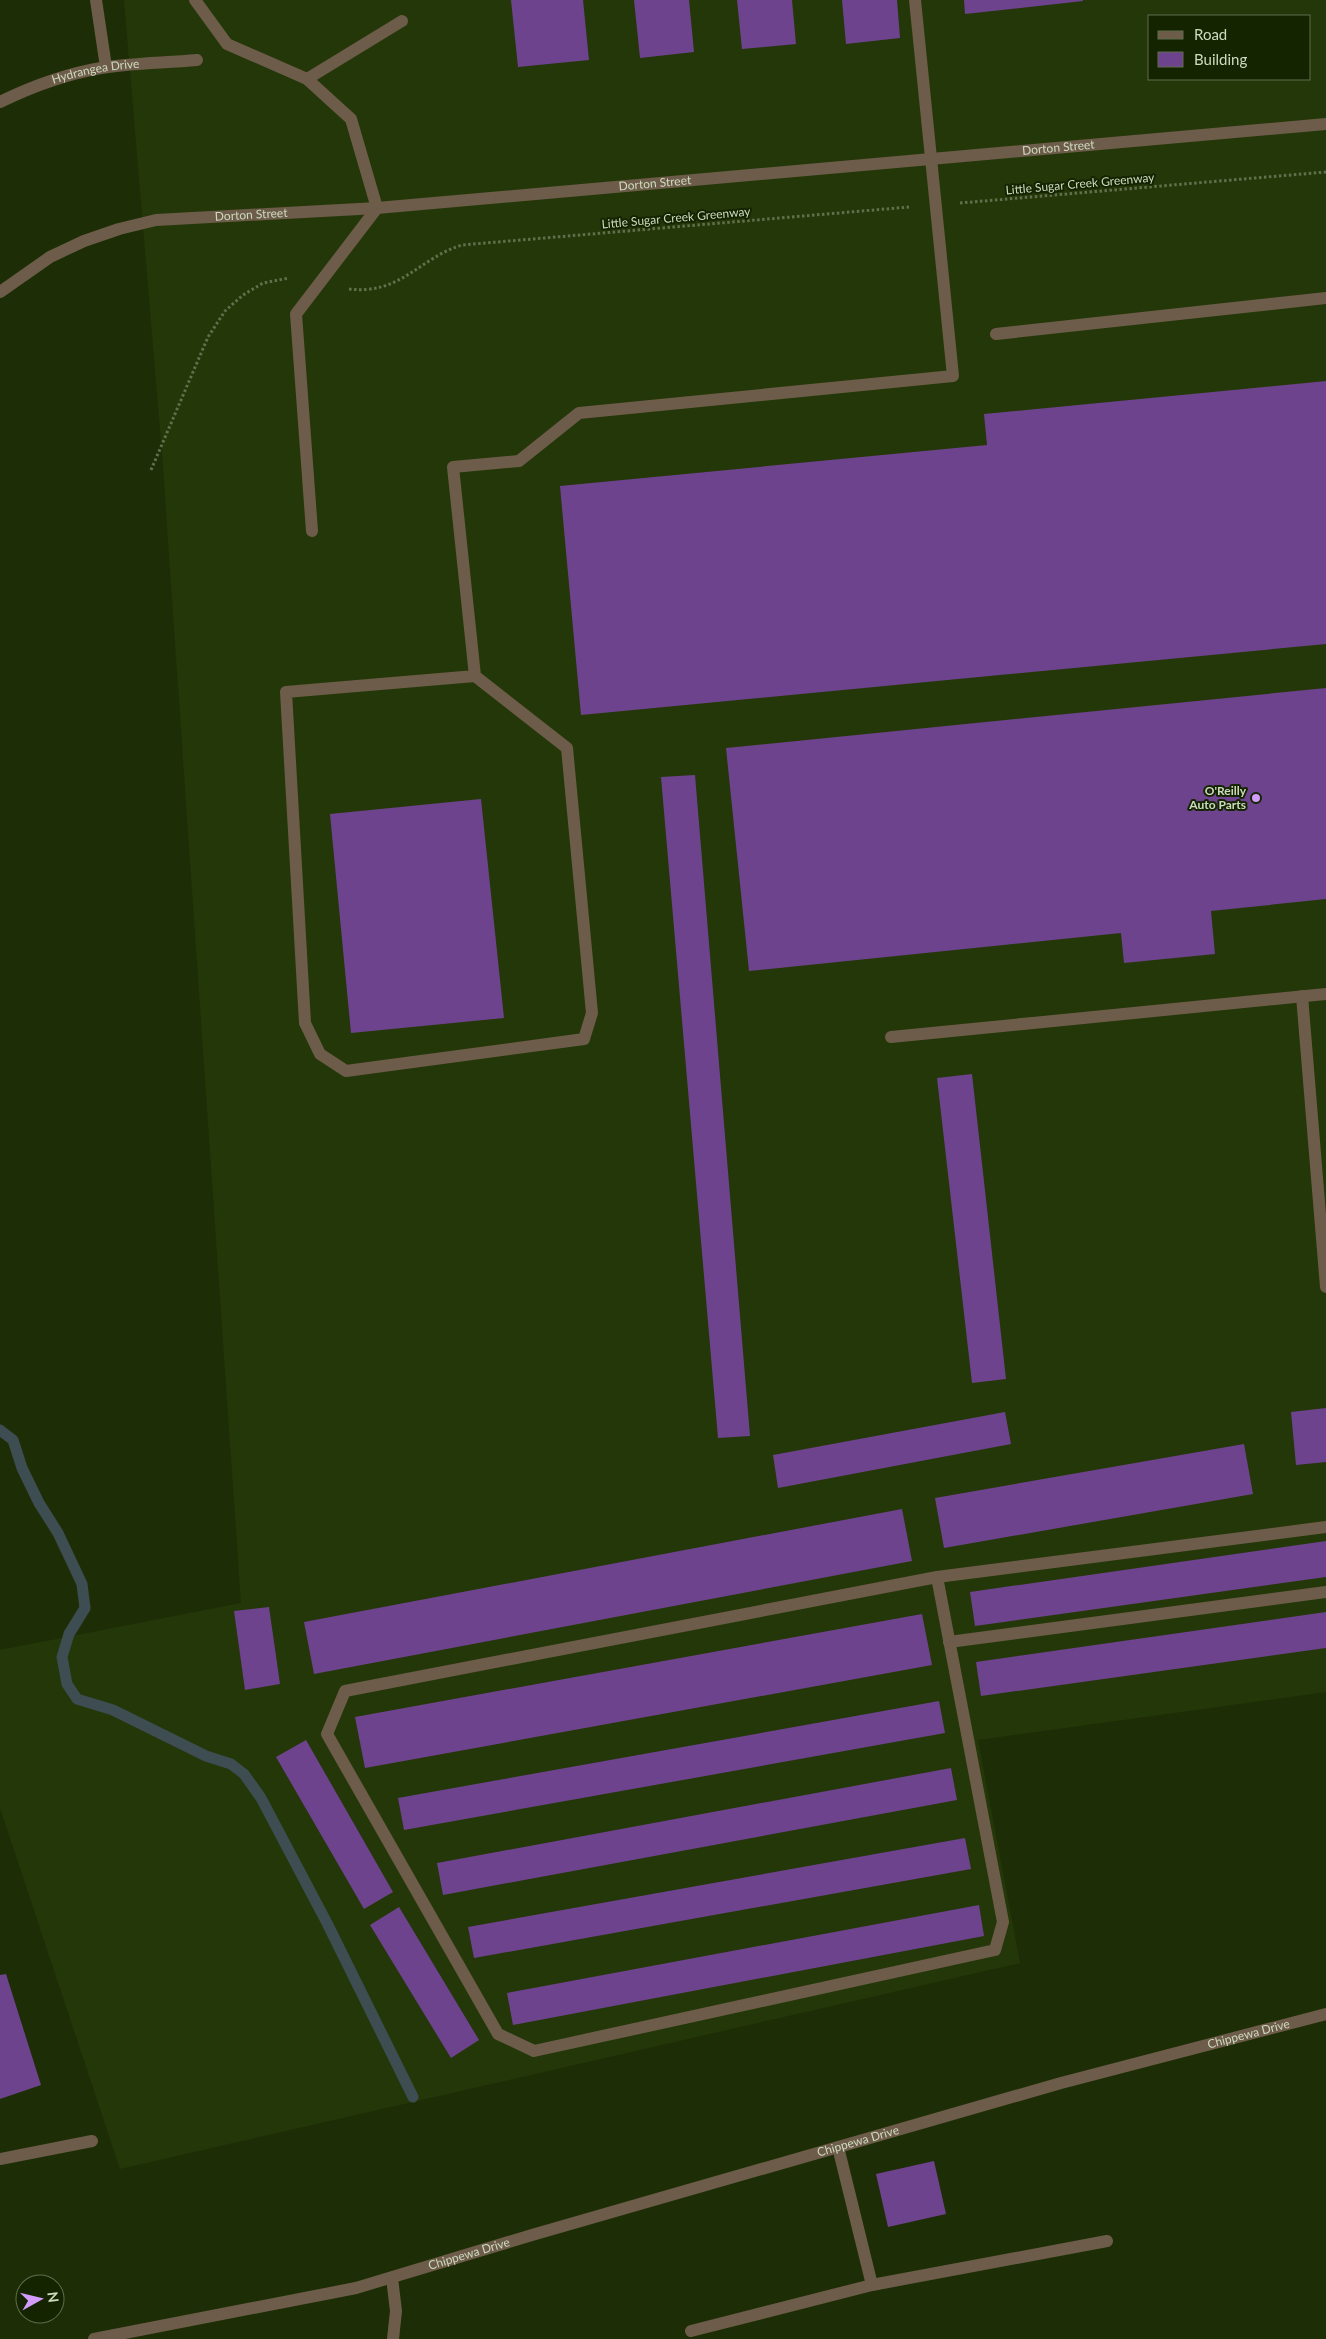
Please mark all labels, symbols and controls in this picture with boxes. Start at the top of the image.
legend [1148,15,1311,80]
text: Road [1194,25,1227,43]
text: Building [1194,50,1247,68]
street label: Hydrangea Drive [50,56,140,87]
street label: Dorton Street [1021,136,1096,158]
street label: Little Sugar Creek Greenway [1005,169,1156,197]
street label: Dorton Street [618,172,692,194]
street label: Little Sugar Creek Greenway [601,203,752,231]
street label: Dorton Street [214,205,289,224]
place label: O'Reilly Auto Parts [1188,783,1247,812]
marker: O'Reilly Auto Parts [1250,792,1262,804]
street label: Chippewa Drive [1206,2016,1291,2052]
street label: Chippewa Drive [815,2122,901,2160]
street label: Chippewa Drive [426,2234,512,2273]
north arrow [15,2274,65,2324]
text: N [44,2291,63,2304]

